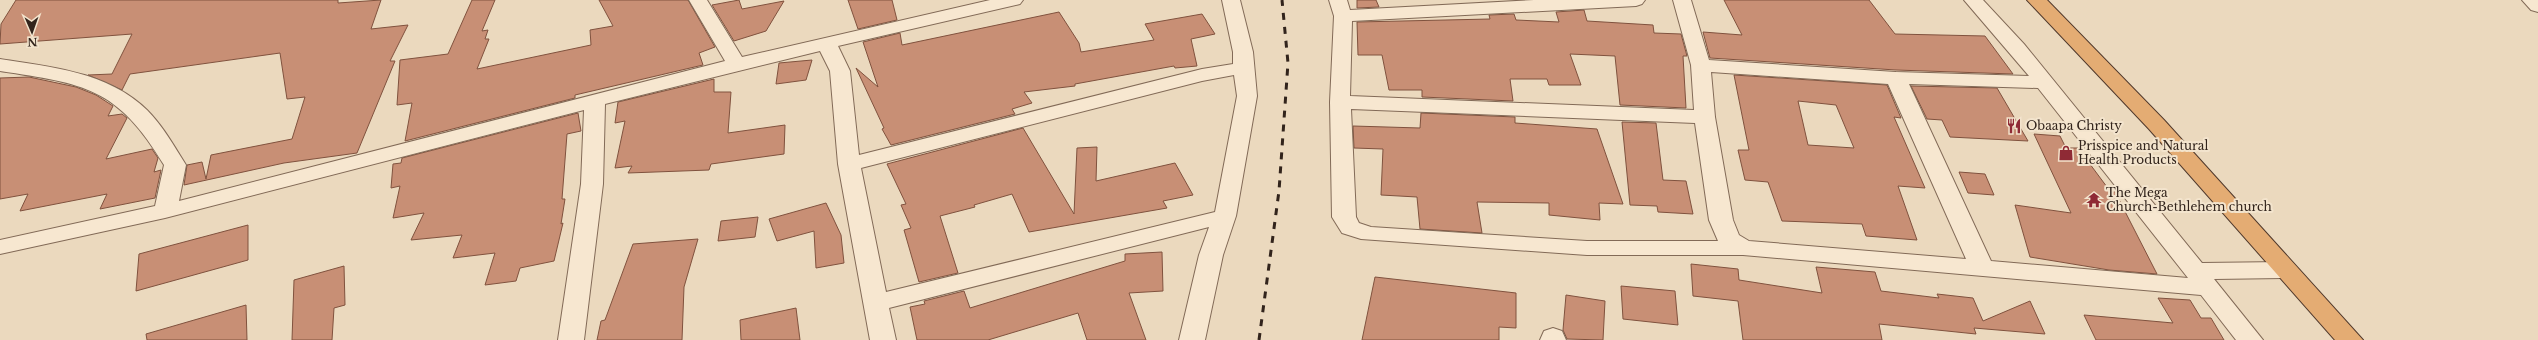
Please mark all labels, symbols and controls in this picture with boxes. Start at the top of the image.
north arrow [12,12,52,52]
text: N [26,35,38,49]
restaurant icon: Obaapa Christy [2005,117,2023,135]
place label: Obaapa Christy [2026,118,2122,133]
place label: Prisspice and Natural Health Products [2078,138,2208,167]
shop icon: Prisspice and Natural Health Products [2057,144,2075,162]
place label: The Mega Church-Bethlehem church [2106,185,2272,214]
temple icon: The Mega Church-Bethlehem church [2085,191,2103,209]

